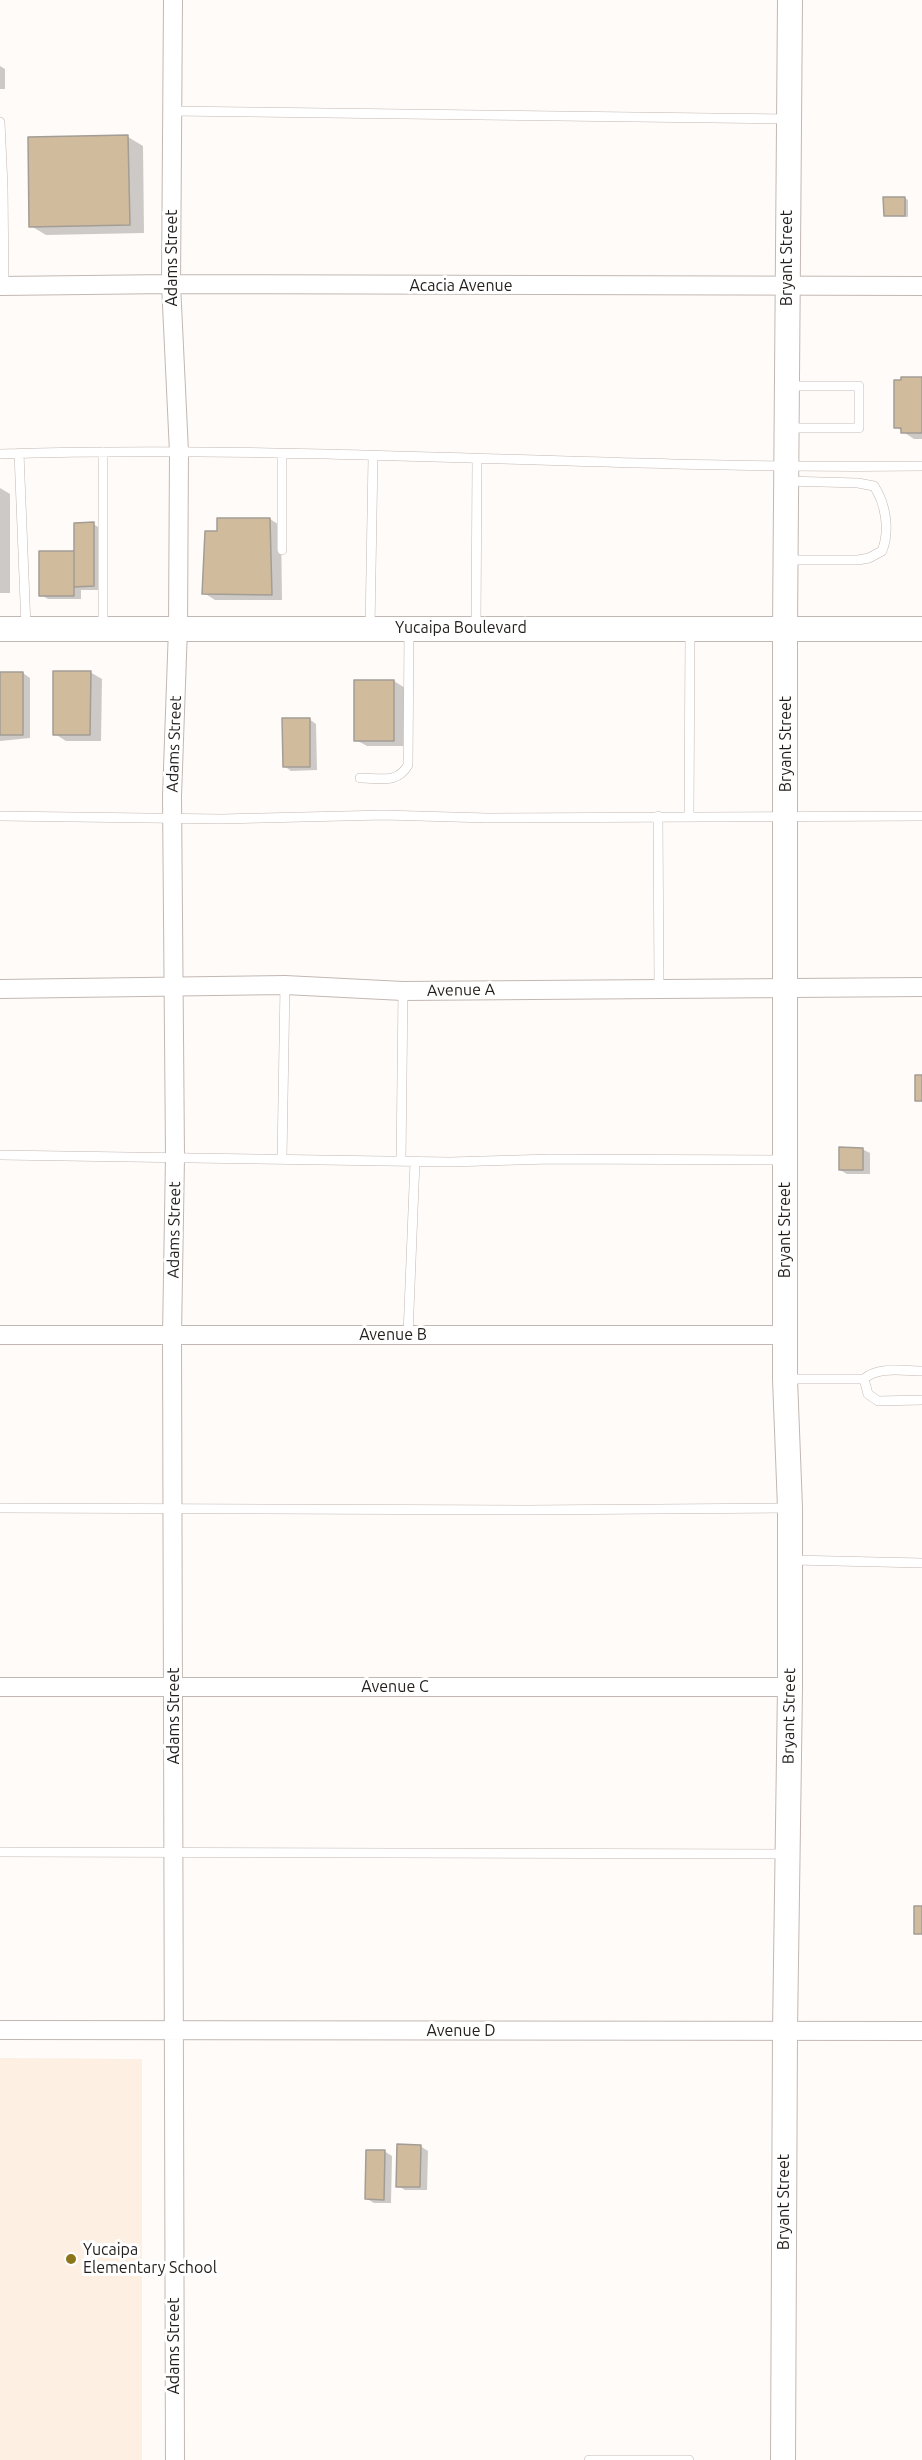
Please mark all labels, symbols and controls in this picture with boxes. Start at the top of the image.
street label: Adams Street [162,209,182,307]
street label: Bryant Street [777,210,797,306]
street label: Acacia Avenue [409,276,513,296]
street label: Yucaipa Boulevard [395,618,527,638]
street label: Adams Street [163,695,185,793]
street label: Bryant Street [776,696,796,792]
street label: Avenue A [427,980,495,1000]
street label: Adams Street [164,1181,184,1279]
street label: Bryant Street [775,1182,795,1278]
street label: Avenue B [359,1325,427,1345]
street label: Adams Street [164,1667,184,1765]
street label: Bryant Street [779,1668,799,1764]
street label: Avenue C [361,1677,429,1697]
street label: Avenue D [427,2021,495,2041]
street label: Bryant Street [774,2154,794,2250]
place label: Yucaipa Elementary School [83,2240,217,2278]
marker: Yucaipa Elementary School [64,2252,78,2266]
street label: Adams Street [164,2297,184,2395]

